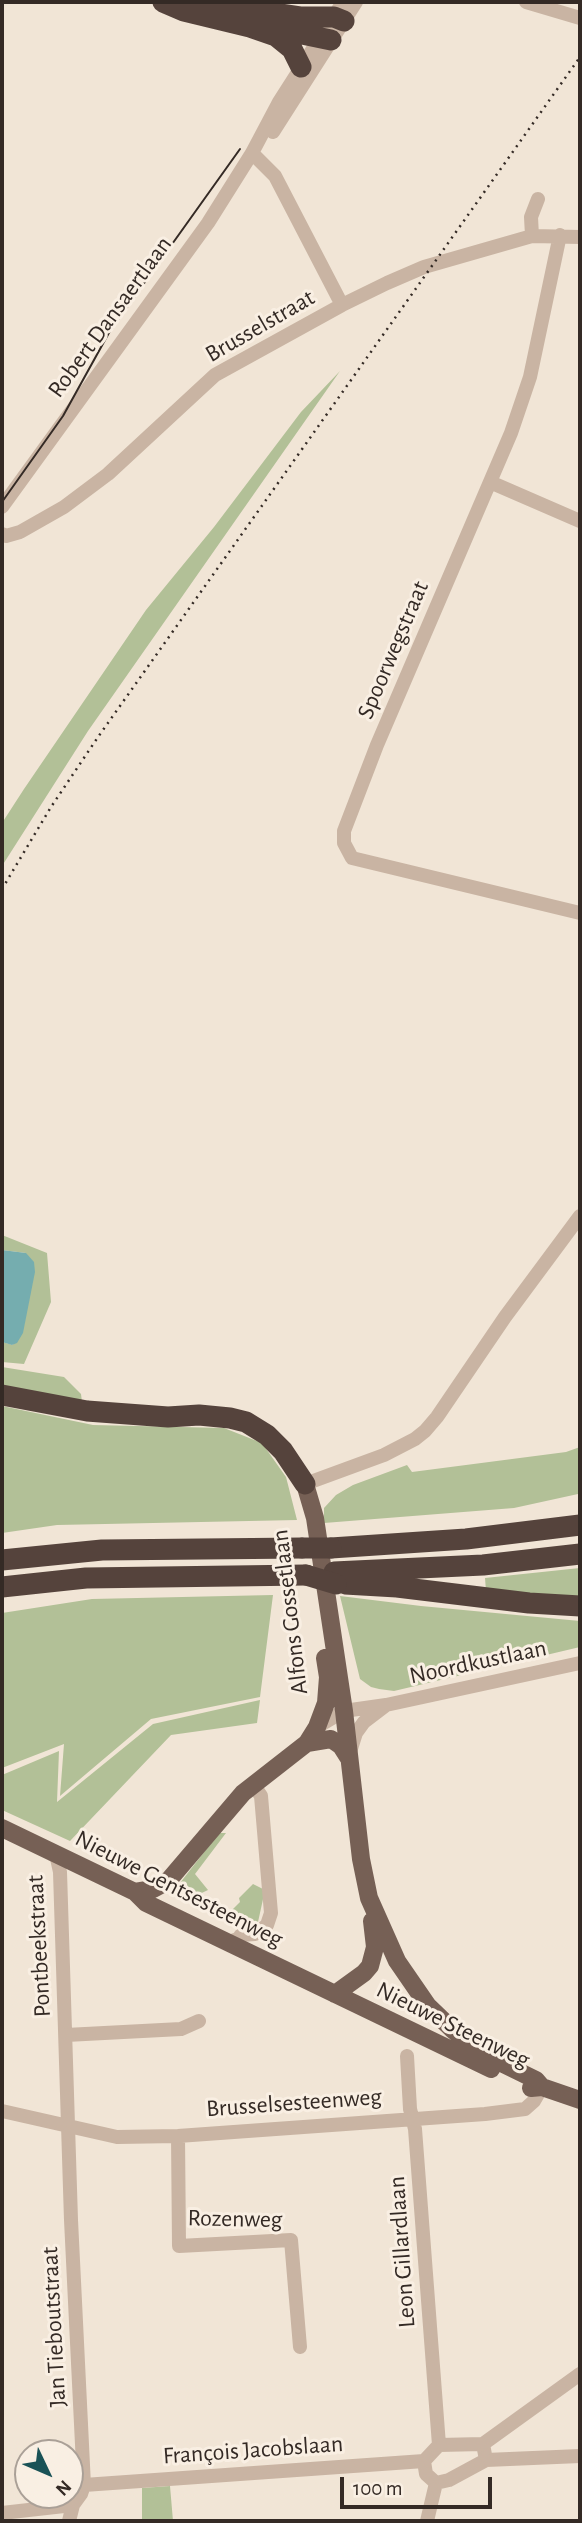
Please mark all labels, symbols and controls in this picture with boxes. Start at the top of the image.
street label: Robert Dansaertlaan [42,231,178,403]
street label: Brusselstraat [200,283,320,369]
street label: Spoorwegstraat [351,577,435,723]
street label: Alfons Gossetlaan [266,1528,314,1696]
street label: Noordkustlaan [407,1633,549,1691]
street label: Nieuwe Gentsesteenweg [70,1824,288,1954]
street label: Pontbeekstraat [21,1874,57,2018]
street label: Nieuwe Steenweg [372,1975,534,2075]
street label: Brusselsesteenweg [205,2082,383,2124]
street label: Leon Gillardlaan [382,2175,422,2329]
street label: Rozenweg [187,2204,283,2234]
street label: Jan Tieboutstraat [35,2246,73,2408]
street label: François Jacobslaan [162,2429,344,2471]
north arrow [14,2439,84,2509]
scale bar [344,2464,496,2508]
text: N [52,2476,74,2499]
text: 100 m [353,2478,403,2499]

